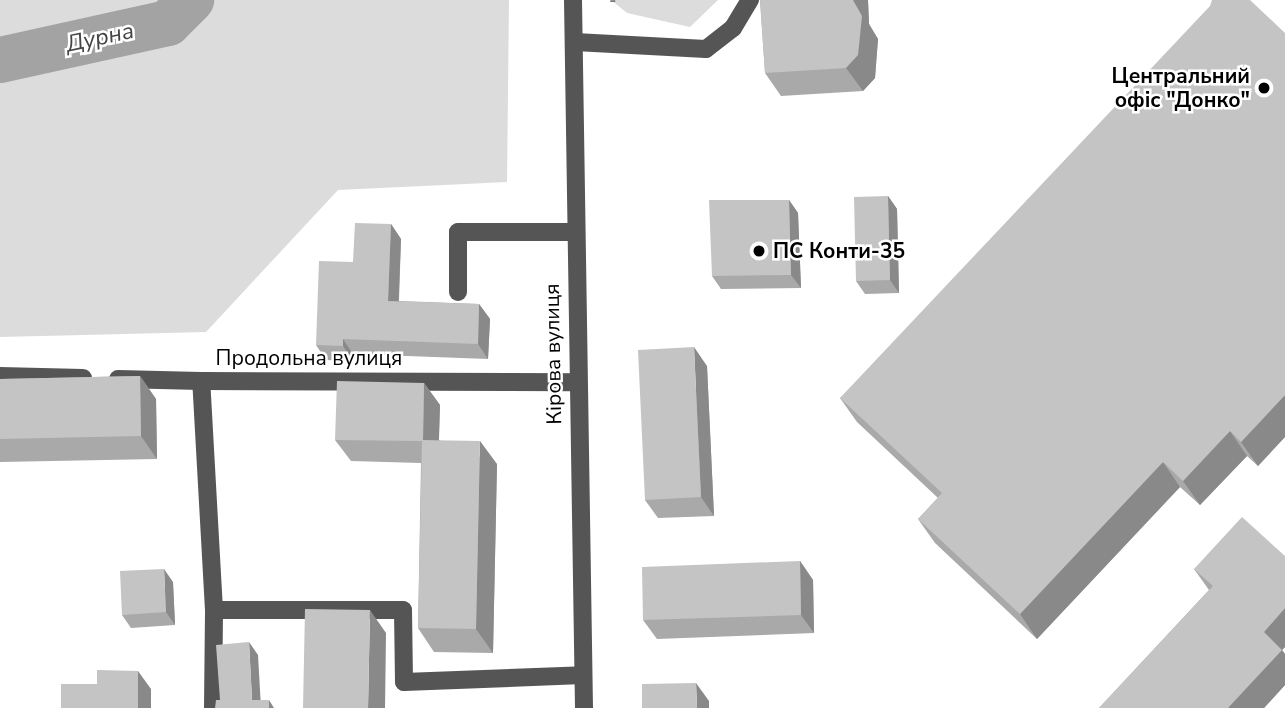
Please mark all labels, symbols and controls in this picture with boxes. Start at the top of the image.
water label: Дурна [63,17,137,59]
place label: Центральний офіс "Донко" [1112,63,1250,113]
marker: Центральний офіс "Донко" [1256,80,1272,96]
place label: ПС Конти-35 [773,238,905,264]
marker: ПС Конти-35 [751,243,767,259]
street label: Кірова вулиця [539,283,567,425]
street label: Продольна вулиця [216,345,402,371]

